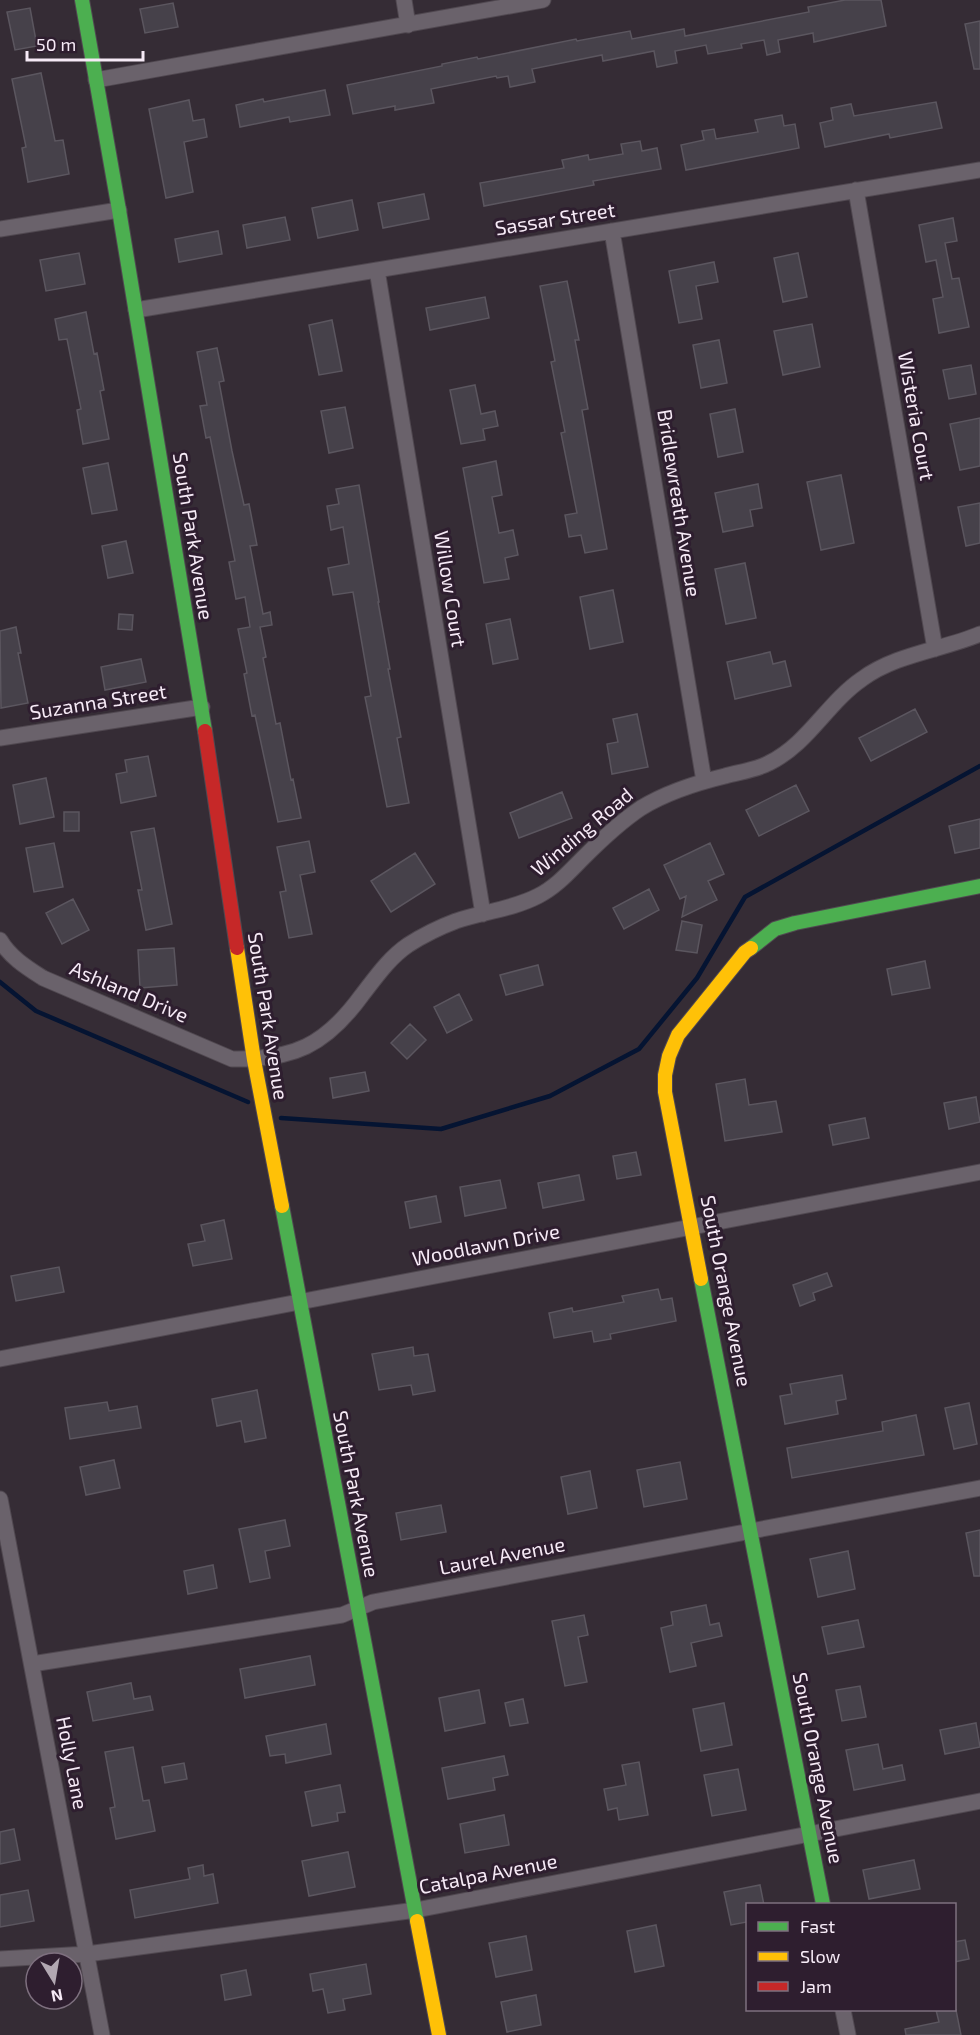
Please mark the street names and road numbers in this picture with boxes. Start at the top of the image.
street label: Sassar Street [493,197,617,239]
street label: Wisteria Court [894,349,940,483]
street label: Bridlewreath Avenue [653,407,707,598]
street label: South Park Avenue [169,450,219,621]
street label: Willow Court [430,529,472,649]
street label: Suzanna Street [28,678,168,724]
street label: Winding Road [526,782,637,881]
street label: South Park Avenue [244,930,294,1101]
street label: Ashland Drive [67,955,192,1027]
street label: South Orange Avenue [697,1193,757,1389]
street label: Woodlawn Drive [410,1218,562,1270]
street label: South Park Avenue [329,1408,385,1579]
street label: Laurel Avenue [437,1531,567,1579]
street label: South Orange Avenue [789,1670,849,1866]
street label: Holly Lane [52,1714,94,1811]
street label: Catalpa Avenue [417,1848,559,1898]

